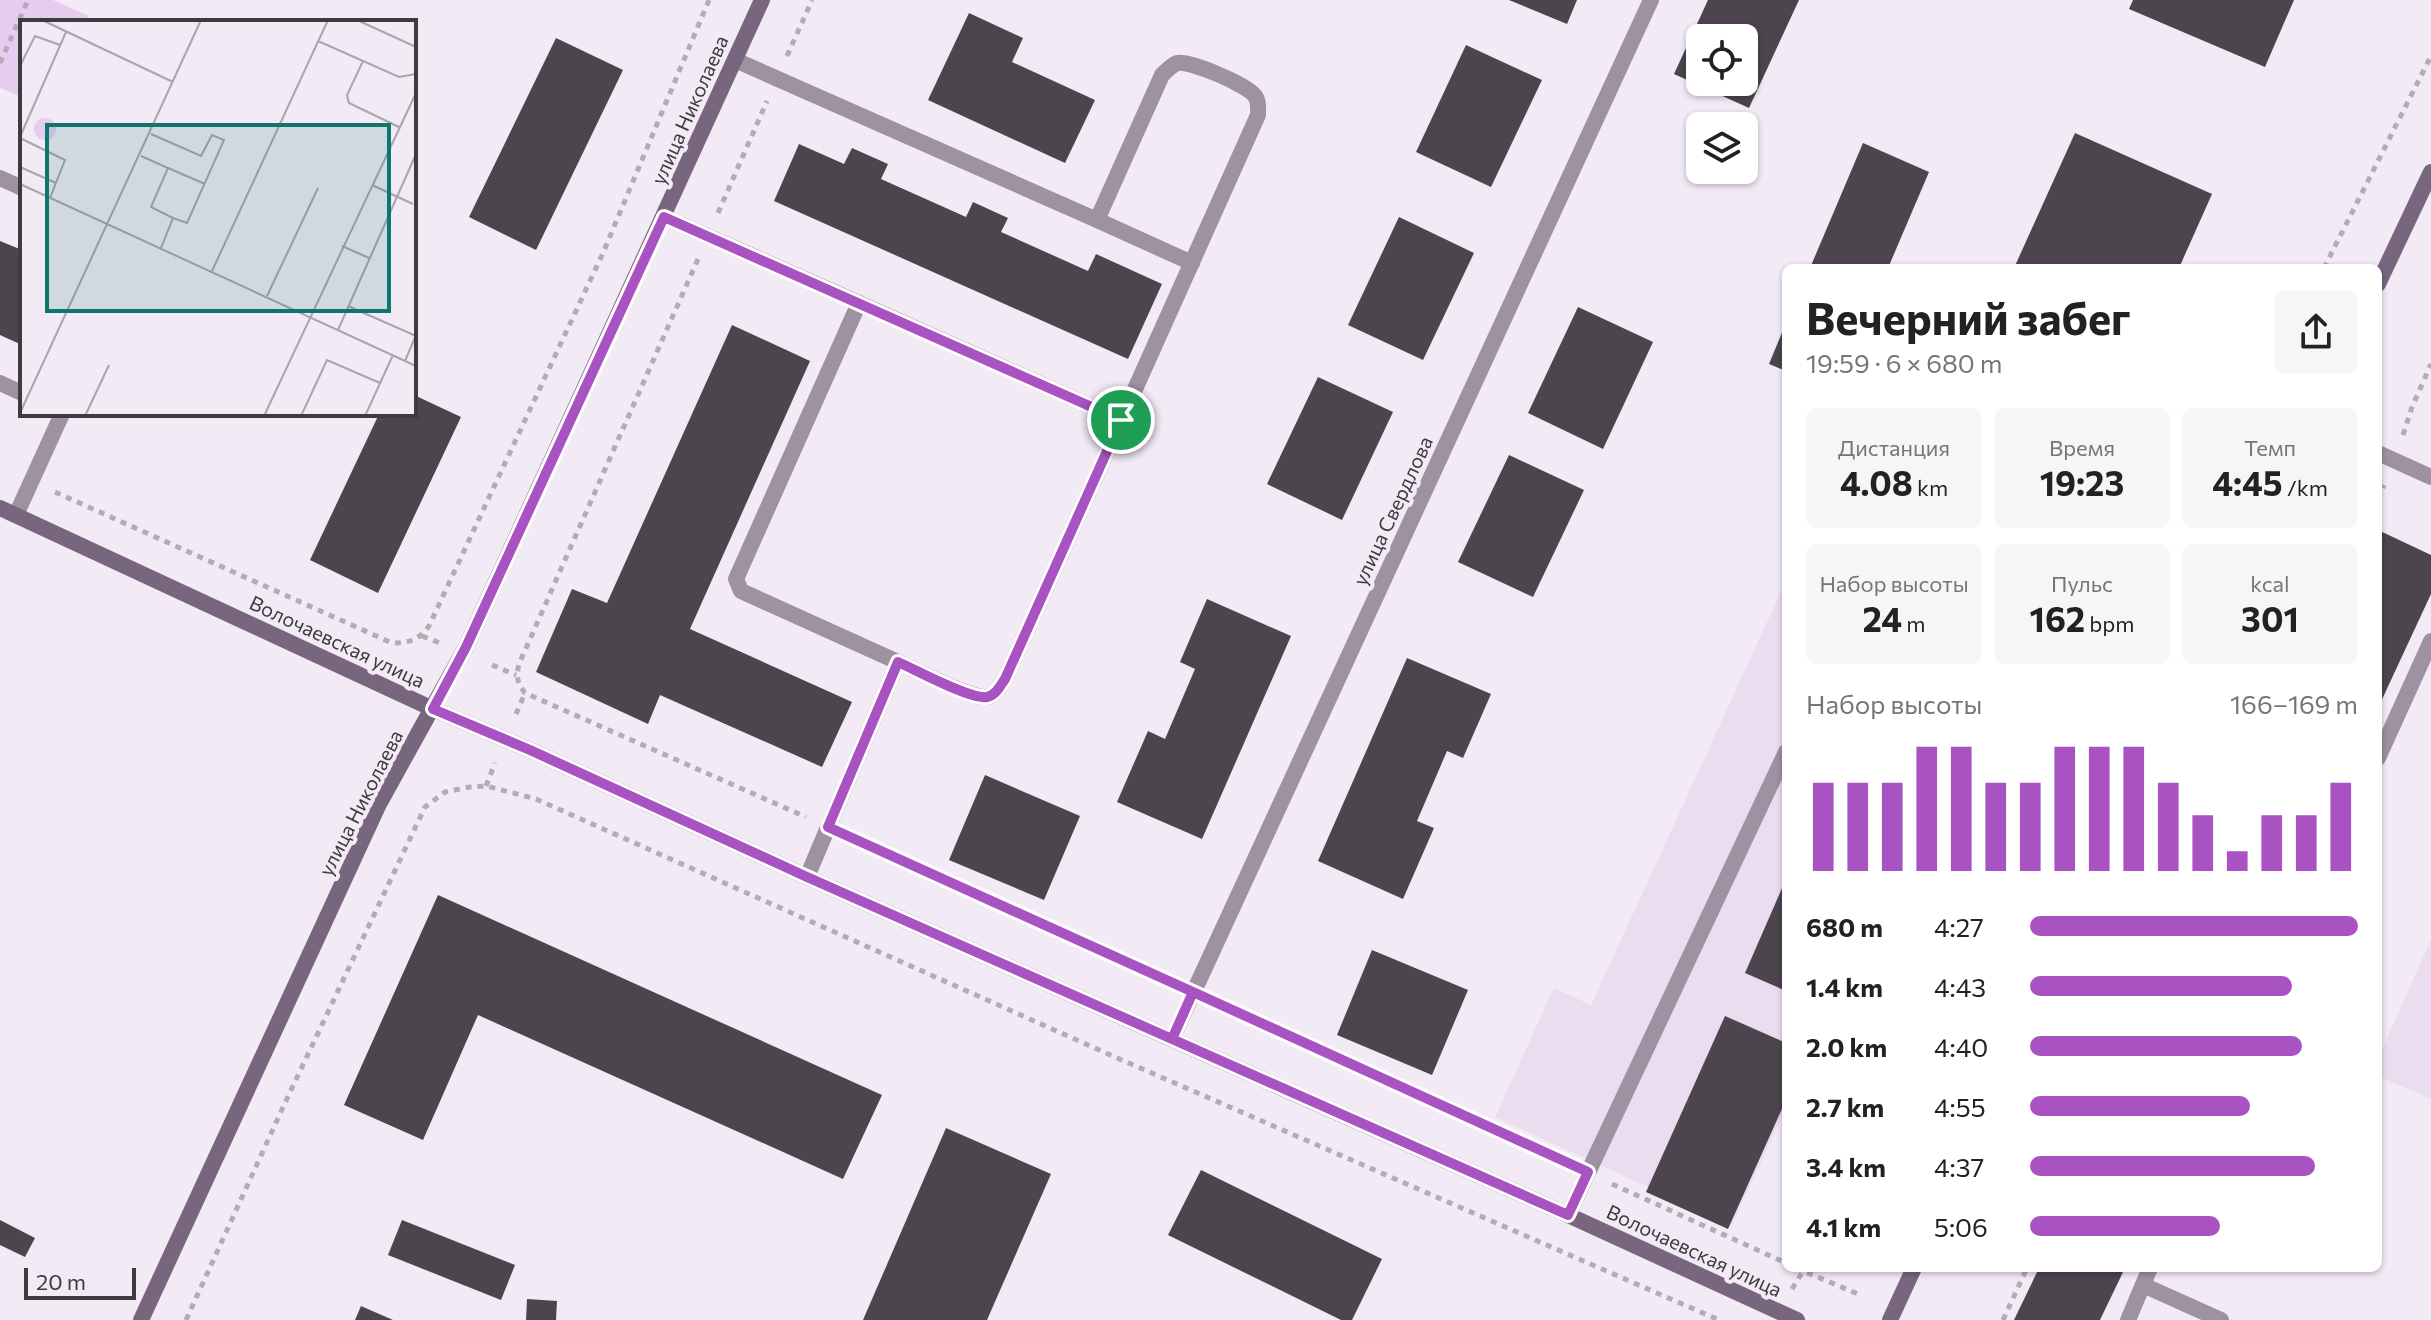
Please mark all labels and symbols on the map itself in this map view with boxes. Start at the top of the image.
inset map [20,20,416,416]
street label: улица Николаева [645,31,733,188]
pin [1087,386,1155,454]
street label: улица Свердлова [1347,432,1437,589]
street label: Волочаевская улица [246,590,429,692]
street label: улица Николаева [313,726,407,879]
street label: Волочаевская улица [1603,1199,1786,1301]
scale bar [24,1264,136,1300]

